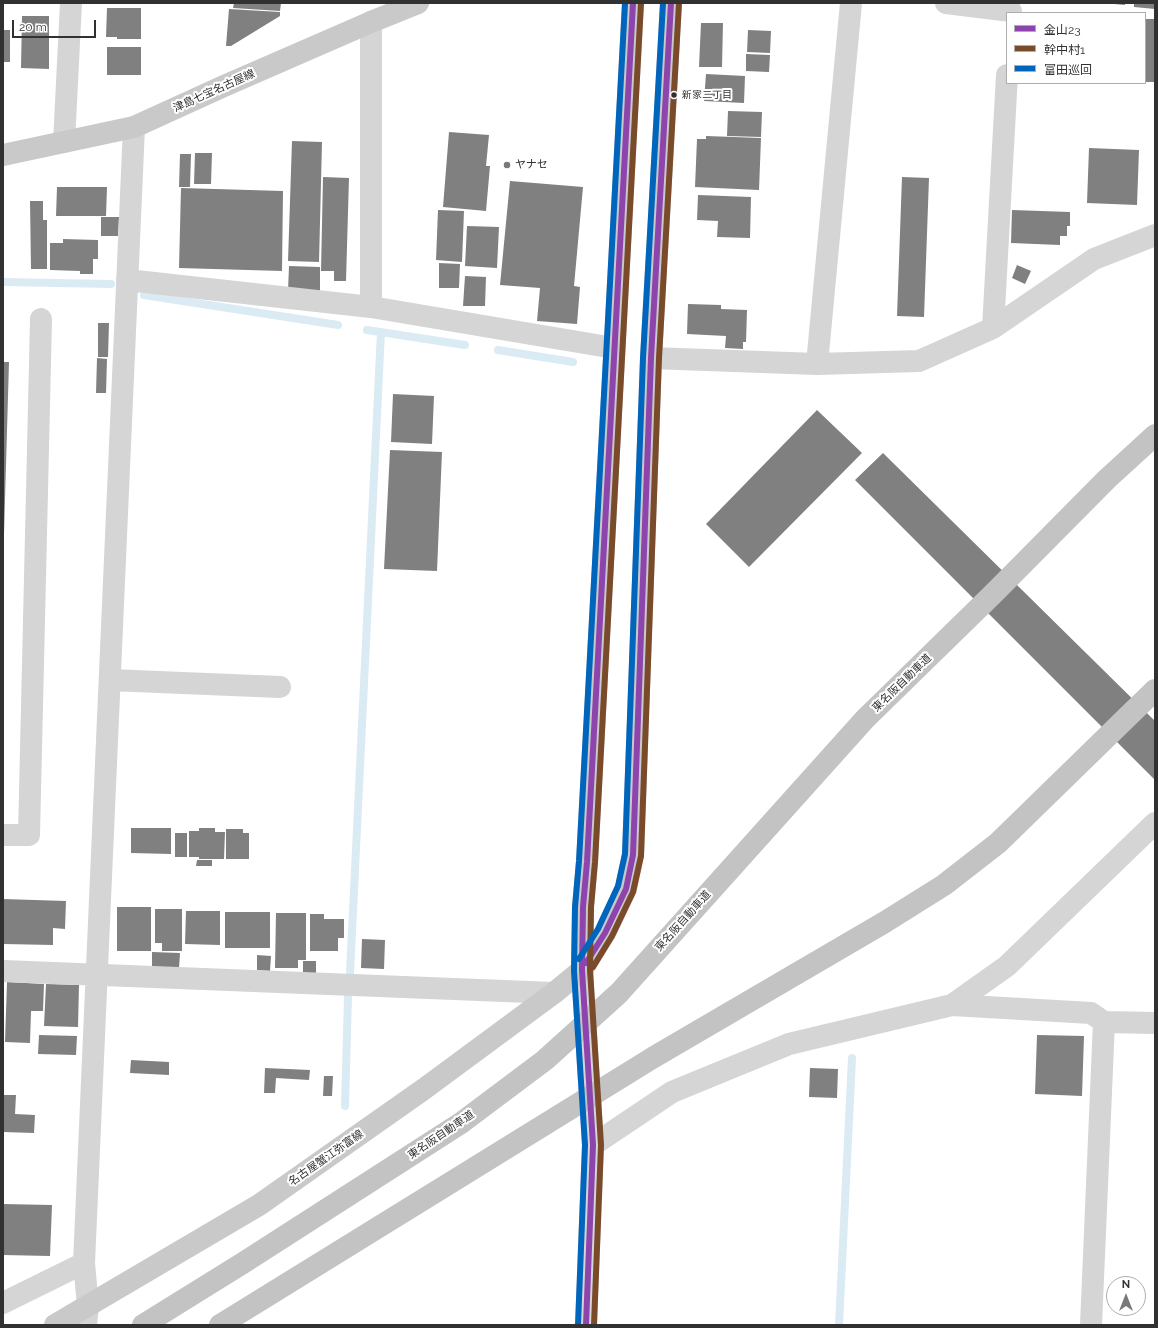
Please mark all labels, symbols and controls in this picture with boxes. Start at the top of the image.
scale bar [14,12,98,38]
legend [1006,12,1146,84]
text: 20 m [19,20,47,34]
text: 金山23 [1044,23,1081,37]
text: 幹中村1 [1044,43,1085,57]
text: 富田巡回 [1044,63,1092,77]
street label: 津島七宝名古屋線 [171,67,257,115]
place label: 新家二丁目 [682,89,732,101]
marker: 新家二丁目 [669,90,679,100]
place label: ヤナセ [515,158,548,172]
marker: ヤナセ [502,160,512,170]
street label: 東名阪自動車道 [870,652,934,714]
street label: 東名阪自動車道 [652,888,714,954]
street label: 東名阪自動車道 [405,1108,477,1162]
street label: 名古屋蟹江弥富線 [286,1127,366,1189]
north arrow [1106,1276,1146,1316]
text: N [1122,1278,1130,1291]

